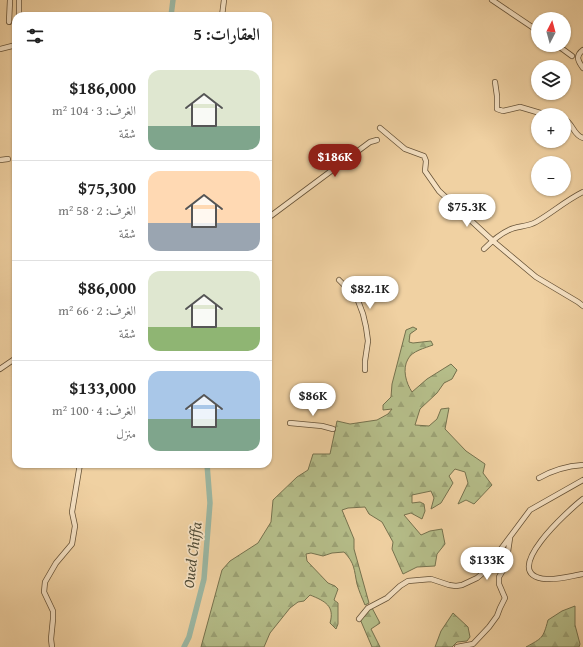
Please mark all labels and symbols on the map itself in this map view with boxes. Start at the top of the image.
north arrow [531,12,571,52]
pin: $186K [307,144,363,178]
pin: $75.3K [434,194,500,228]
pin: $82.1K [337,276,403,310]
pin: $86K [289,383,337,417]
water label: Oued Chiffa [178,521,206,589]
pin: $133K [459,547,515,581]

